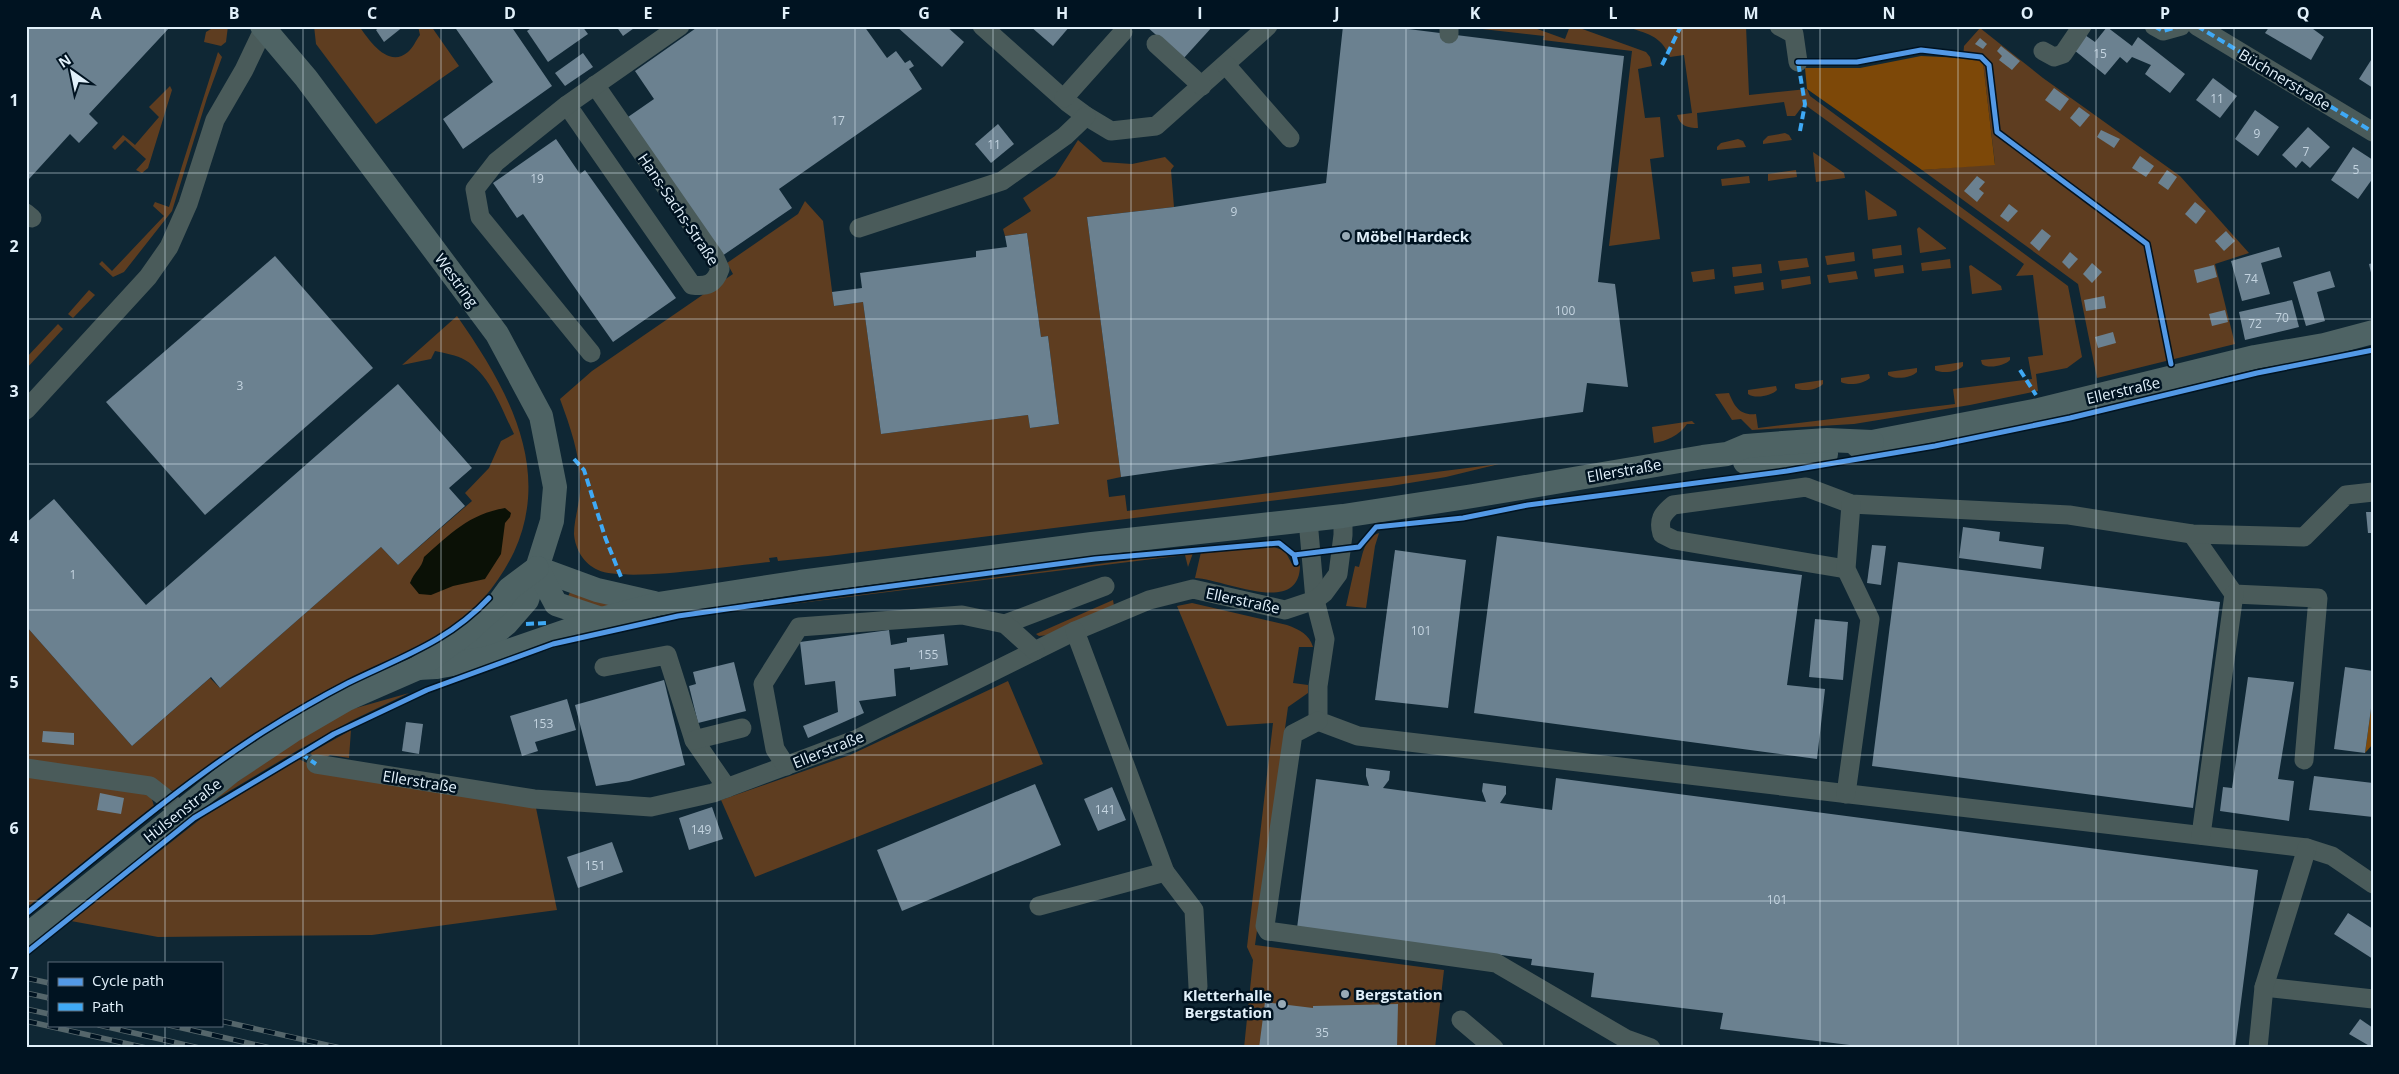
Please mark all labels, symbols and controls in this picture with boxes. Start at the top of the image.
text: A [90,2,102,24]
text: B [229,2,239,24]
text: C [367,2,377,24]
text: D [504,2,516,24]
text: E [644,2,653,24]
text: F [782,2,790,24]
text: G [918,2,930,24]
text: H [1056,2,1068,24]
text: I [1197,2,1203,24]
text: J [1332,2,1340,24]
text: K [1470,2,1481,24]
text: L [1608,2,1618,24]
text: M [1743,2,1759,24]
text: N [1882,2,1896,24]
text: O [2021,2,2033,24]
text: P [2160,2,2170,24]
text: Q [2297,2,2309,24]
street label: Büchnerstraße [2235,44,2335,114]
house number: 15 [2093,45,2107,62]
north arrow [48,48,98,98]
text: N [55,50,75,72]
text: 1 [9,89,19,111]
house number: 11 [2210,90,2224,107]
house number: 17 [831,112,845,129]
house number: 9 [2254,125,2261,142]
house number: 11 [987,136,1001,153]
house number: 7 [2303,143,2310,160]
street label: Hans-Sachs-Straße [634,149,724,269]
house number: 5 [2353,161,2360,178]
house number: 19 [530,170,544,187]
house number: 9 [1231,203,1238,220]
place label: Möbel Hardeck [1356,226,1470,246]
marker: Möbel Hardeck [1340,230,1352,242]
text: 2 [9,235,19,257]
street label: Westring [431,249,483,311]
house number: 74 [2244,270,2258,287]
house number: 100 [1555,302,1575,319]
house number: 70 [2275,309,2289,326]
house number: 72 [2248,315,2262,332]
street label: Ellerstraße [2084,372,2162,408]
house number: 3 [237,377,244,394]
text: 3 [9,380,19,402]
street label: Ellerstraße [1585,454,1663,486]
text: 4 [9,526,19,548]
house number: 1 [70,566,76,583]
street label: Ellerstraße [1204,582,1282,618]
house number: 101 [1411,622,1431,639]
house number: 155 [918,646,938,663]
text: 5 [9,671,19,693]
house number: 153 [533,715,553,732]
street label: Ellerstraße [789,726,867,772]
street label: Ellerstraße [381,765,459,797]
street label: Hülsenstraße [139,773,225,847]
house number: 141 [1095,801,1115,818]
text: 6 [9,817,19,839]
house number: 149 [691,821,711,838]
house number: 151 [585,857,605,874]
house number: 101 [1767,891,1787,908]
text: 7 [9,962,19,984]
legend [48,962,222,1026]
text: Cycle path [92,970,164,990]
place label: Bergstation [1355,984,1443,1004]
place label: Kletterhalle Bergstation [1183,985,1272,1022]
marker: Bergstation [1339,988,1351,1000]
text: Path [92,996,124,1016]
marker: Kletterhalle Bergstation [1276,998,1288,1010]
house number: 35 [1315,1024,1329,1041]

